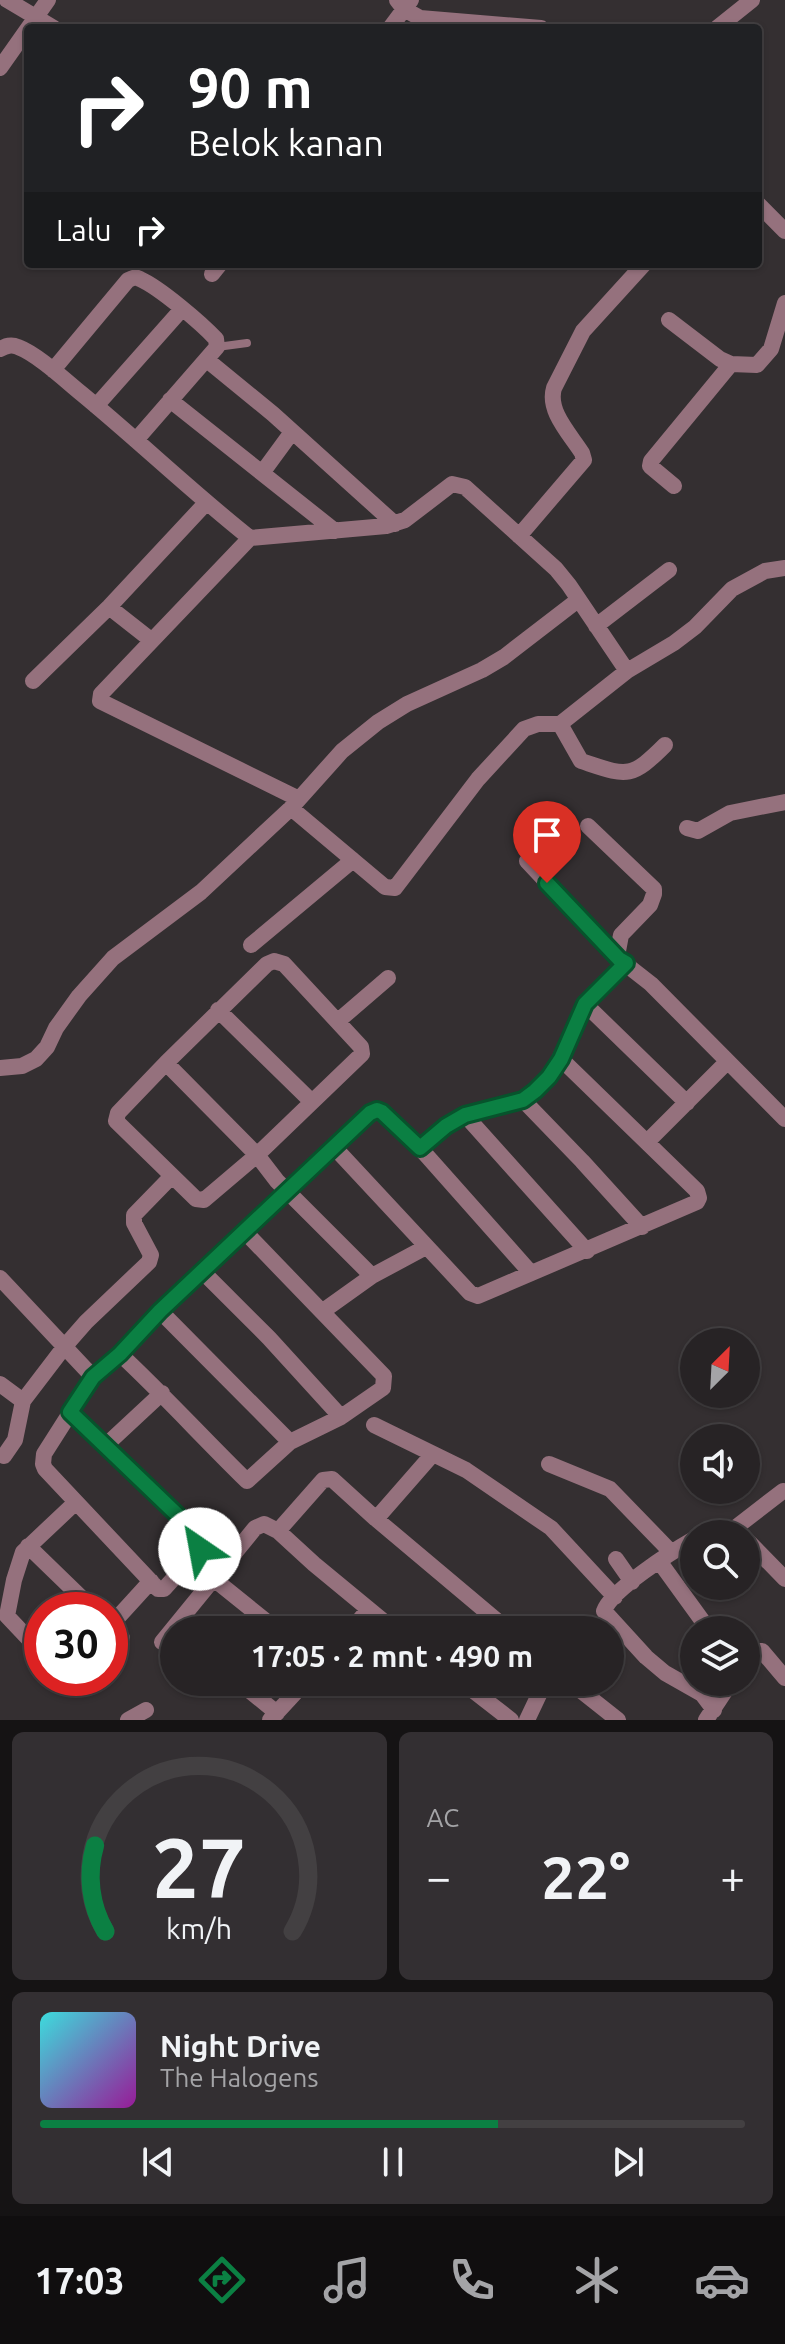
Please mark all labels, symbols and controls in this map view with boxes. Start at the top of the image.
icon: right [56,56,160,160]
text: 90 m [188,56,313,119]
text: Belok kanan [188,122,384,163]
icon: right [128,208,172,252]
text: Lalu [56,213,112,247]
pin [513,801,581,883]
icon: arrive [525,813,569,857]
north arrow [680,1328,760,1408]
map controls [680,1328,760,1696]
button: sound [680,1424,760,1504]
position arrow [158,1507,242,1591]
button: search [680,1520,760,1600]
speed limit sign: 30 [24,1592,128,1696]
button: layers [680,1616,760,1696]
text: 17:05 · 2 mnt · 490 m [251,1639,533,1673]
text: AC [427,1803,459,1832]
text: 27 [152,1820,246,1914]
text: 22° [541,1843,630,1910]
text: − [427,1852,451,1901]
text: + [720,1852,745,1901]
text: km/h [166,1912,232,1944]
text: Night Drive [160,2029,321,2063]
text: The Halogens [160,2063,319,2092]
icon: previous [136,2140,180,2184]
icon: pause [371,2140,415,2184]
icon: next [606,2140,650,2184]
icon: directions [194,2252,250,2308]
icon: music [319,2252,375,2308]
icon: phone [444,2252,500,2308]
icon: climate [569,2252,625,2308]
icon: car [694,2252,750,2308]
text: 17:03 [35,2260,125,2301]

